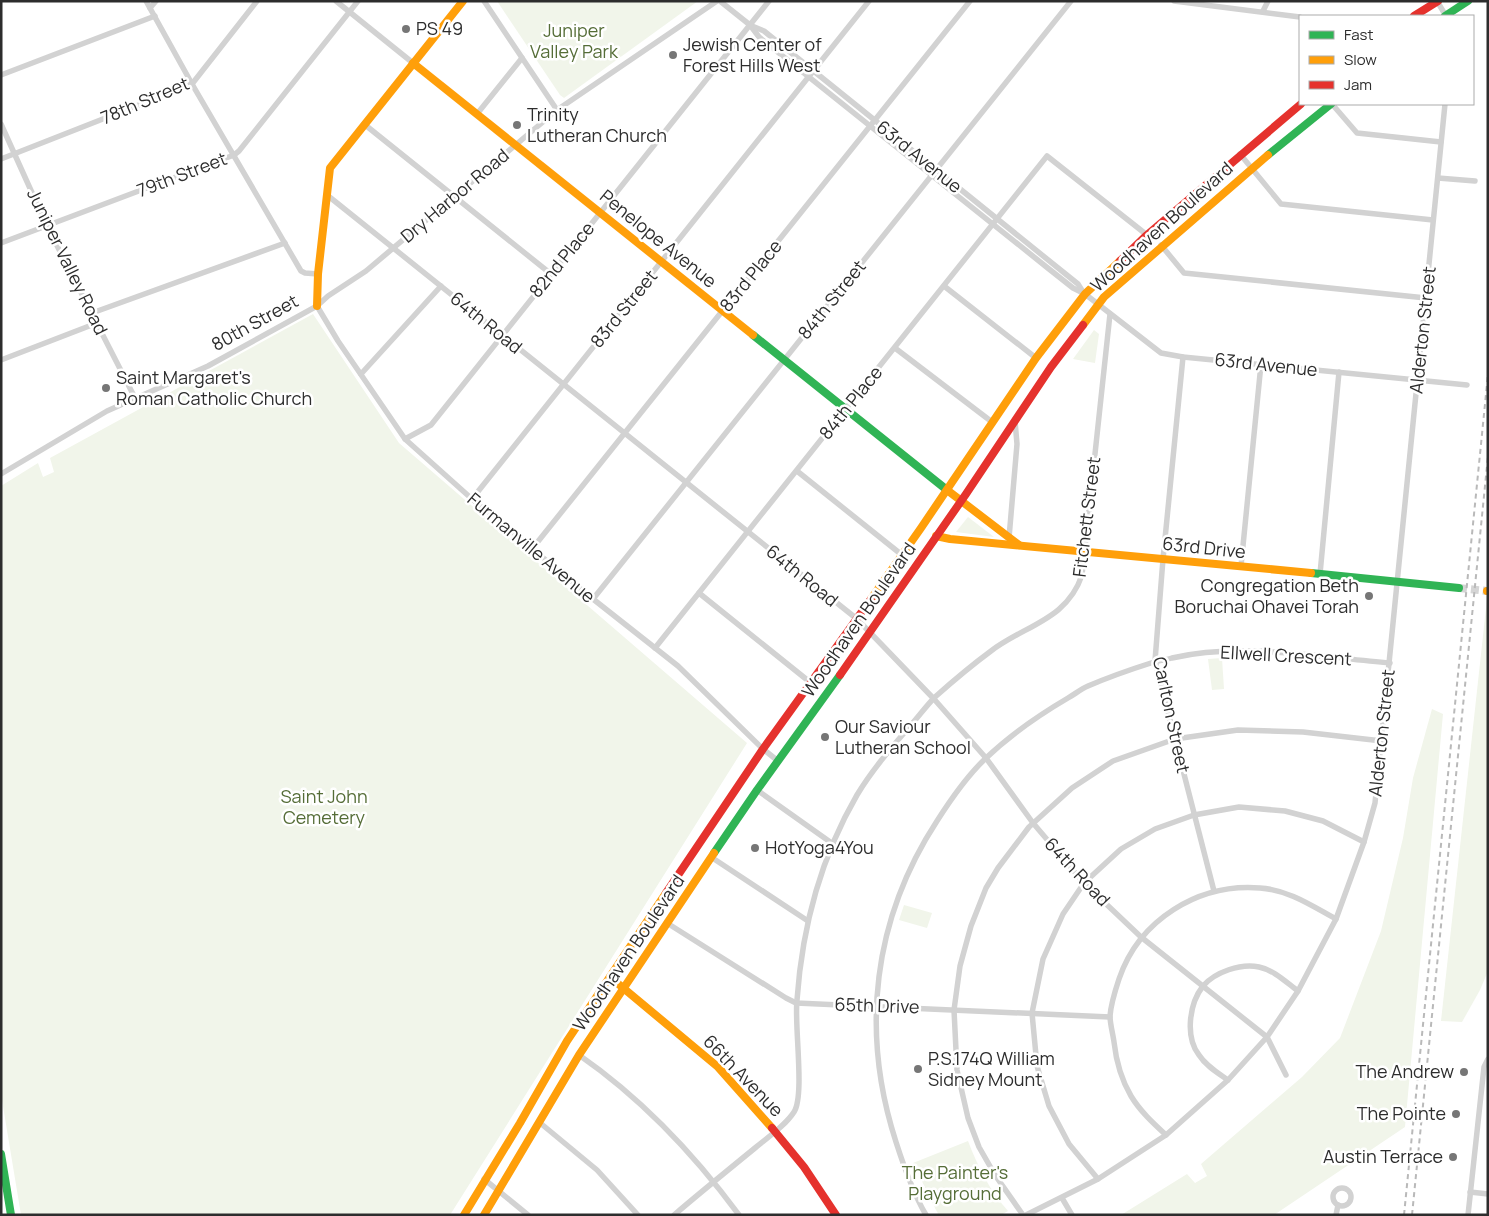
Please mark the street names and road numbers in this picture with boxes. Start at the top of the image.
street label: 78th Street [97,71,192,129]
street label: 63rd Avenue [872,114,967,198]
street label: Dry Harbor Road [395,143,514,248]
street label: 79th Street [133,146,230,202]
street label: Woodhaven Boulevard [1085,156,1238,297]
street label: Penelope Avenue [595,184,722,293]
street label: Juniper Valley Road [22,185,114,339]
street label: 82nd Place [523,216,599,302]
street label: 83rd Place [714,234,787,316]
street label: 84th Street [792,255,871,344]
street label: 83rd Street [584,264,662,352]
street label: Alderton Street [1403,265,1441,395]
street label: 64th Road [446,286,528,359]
street label: 80th Street [207,288,302,356]
street label: 63rd Avenue [1213,347,1319,381]
street label: 84th Place [813,361,887,444]
street label: Fitchett Street [1067,455,1105,578]
street label: Furmanville Avenue [463,487,601,608]
street label: 63rd Drive [1161,531,1247,563]
street label: Woodhaven Boulevard [796,537,921,702]
street label: 64th Road [762,539,844,612]
street label: Ellwell Crescent [1220,640,1352,670]
street label: Carlton Street [1148,654,1196,775]
street label: Alderton Street [1362,668,1400,798]
street label: 64th Road [1040,832,1116,911]
street label: Woodhaven Boulevard [567,870,689,1035]
street label: 65th Drive [834,992,920,1018]
street label: 66th Avenue [698,1029,789,1122]

